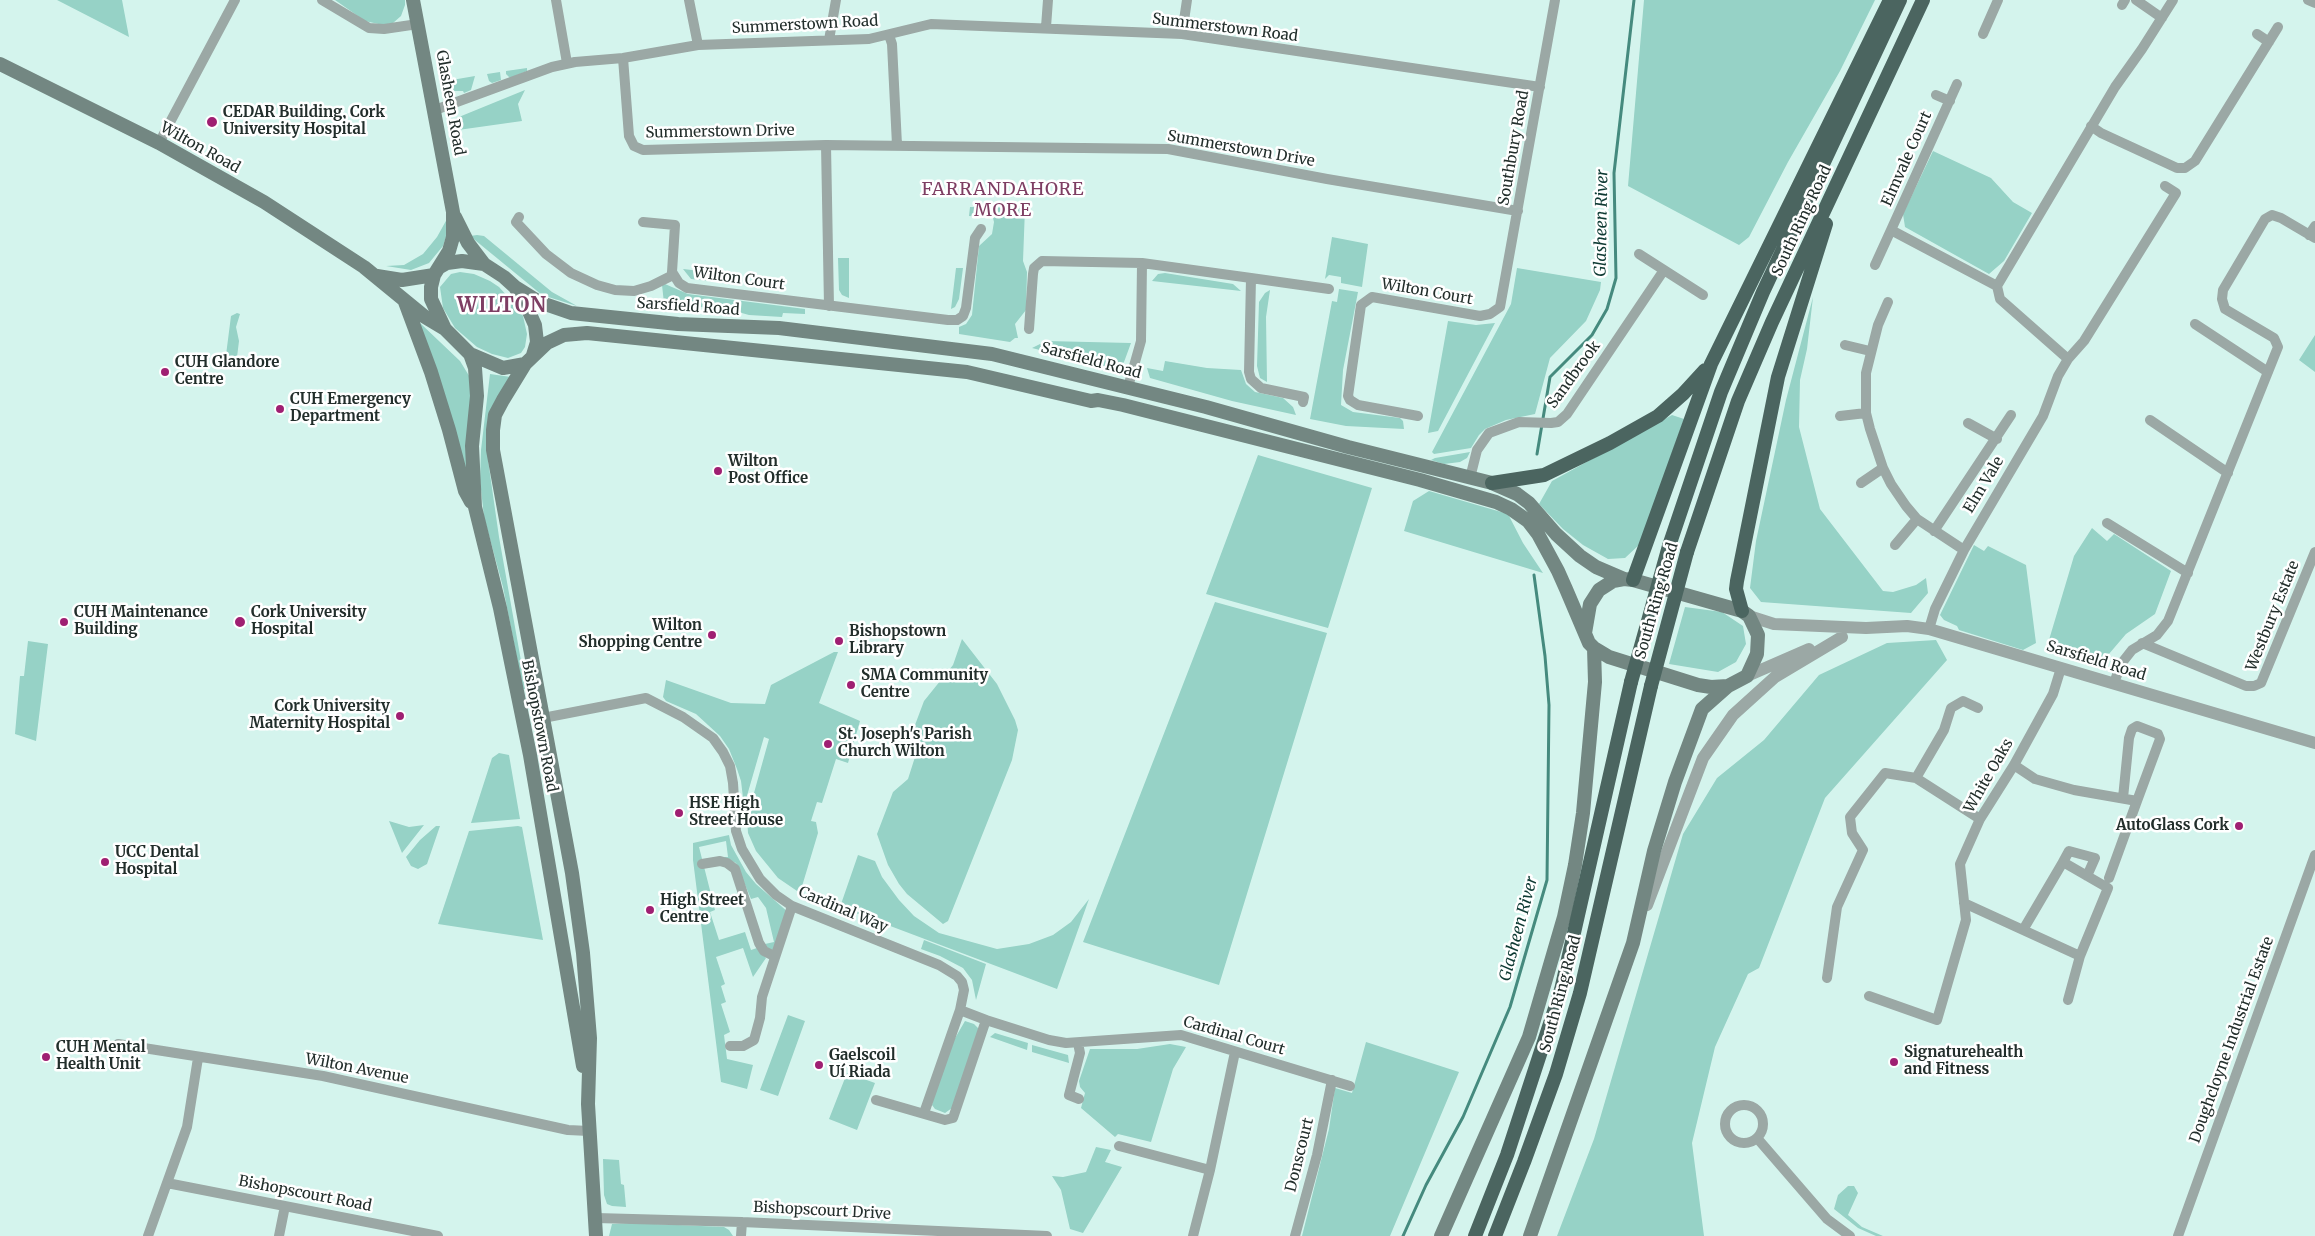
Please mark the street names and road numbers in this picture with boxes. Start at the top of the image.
street label: Summerstown Road [1151,10,1299,46]
street label: Summerstown Road [731,12,879,38]
street label: Glasheen Road [432,49,468,157]
street label: Southbury Road [1495,89,1533,207]
street label: Elmvale Court [1878,109,1936,209]
street label: Wilton Road [157,119,243,177]
street label: Summerstown Drive [645,122,795,142]
street label: Summerstown Drive [1166,127,1316,171]
street label: South Ring Road [1768,163,1836,279]
street label: Wilton Court [692,264,786,294]
street label: Wilton Court [1380,275,1474,309]
street label: Sarsfield Road [636,294,740,320]
street label: Sandbrook [1544,338,1604,412]
street label: Sarsfield Road [1039,339,1143,383]
street label: Elm Vale [1960,454,2008,516]
street label: South Ring Road [1632,541,1682,661]
street label: Westbury Estate [2243,558,2303,674]
street label: Sarsfield Road [2044,637,2148,685]
street label: Bishopstown Road [517,658,561,794]
street label: White Oaks [1961,736,2017,816]
street label: Cardinal Way [796,883,890,937]
street label: South Ring Road [1537,934,1585,1054]
street label: Doughcloyne Industrial Estate [2186,934,2278,1146]
street label: Cardinal Court [1181,1013,1287,1059]
street label: Wilton Avenue [304,1050,410,1088]
street label: Donscourt [1282,1116,1318,1194]
street label: Bishopscourt Road [237,1172,373,1216]
street label: Bishopscourt Drive [753,1198,891,1224]

